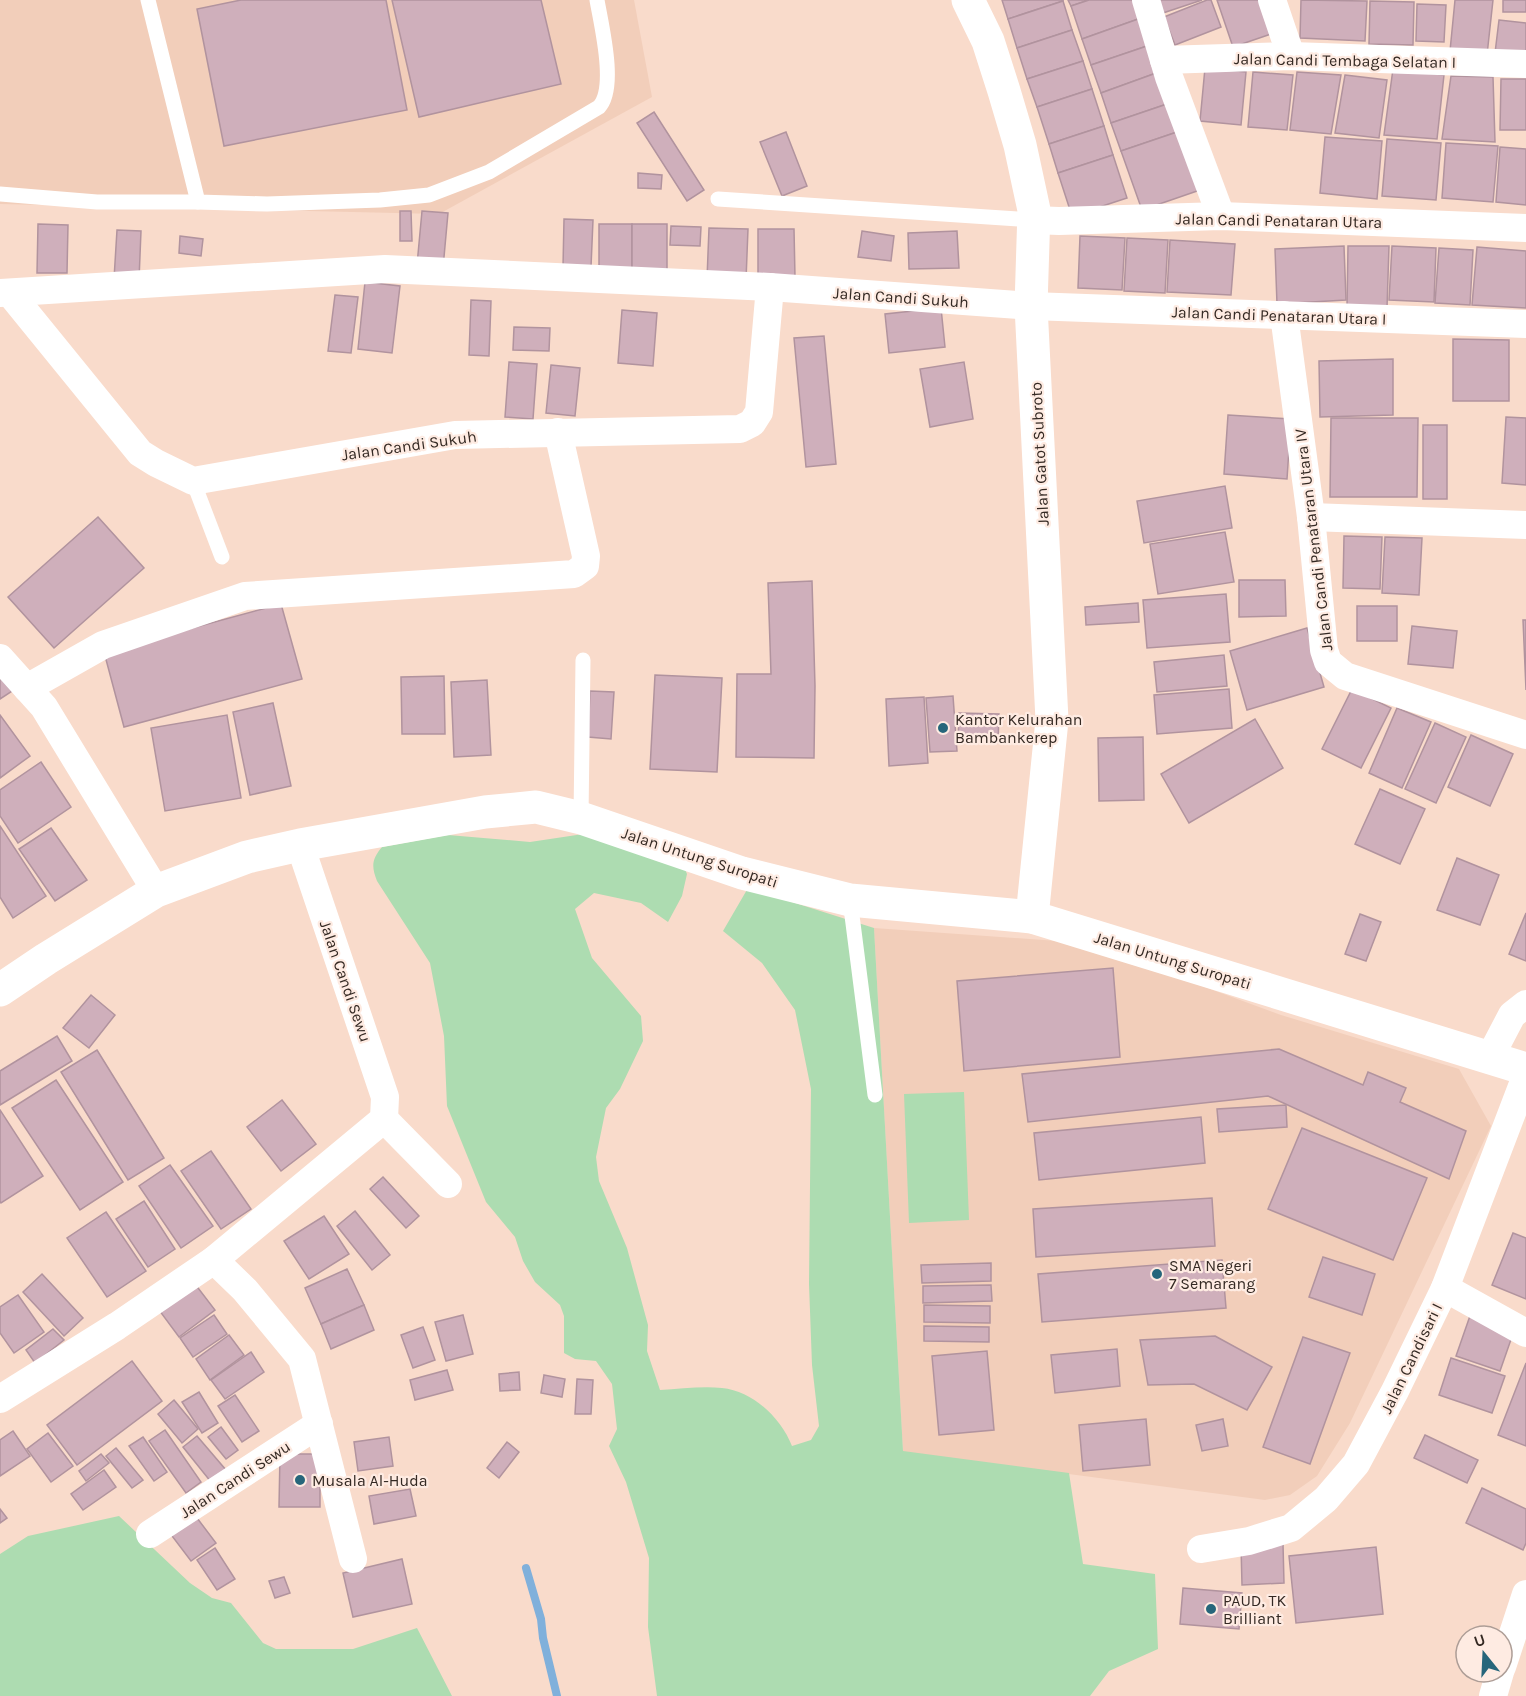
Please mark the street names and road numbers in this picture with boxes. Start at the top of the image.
street label: Jalan Candi Tembaga Selatan I [1234,49,1456,72]
street label: Jalan Candi Penataran Utara [1176,209,1382,232]
street label: Jalan Candi Sukuh [832,283,969,312]
street label: Jalan Candi Penataran Utara I [1171,302,1387,329]
street label: Jalan Gatot Subroto [1026,382,1053,526]
street label: Jalan Candi Sukuh [340,427,478,464]
street label: Jalan Candi Penataran Utara IV [1290,428,1337,652]
street label: Jalan Untung Suropati [619,823,780,892]
street label: Jalan Candi Sewu [316,918,375,1045]
street label: Jalan Untung Suropati [1092,928,1254,993]
street label: Jalan Candisari I [1376,1300,1446,1417]
street label: Jalan Candi Sewu [177,1437,294,1522]

